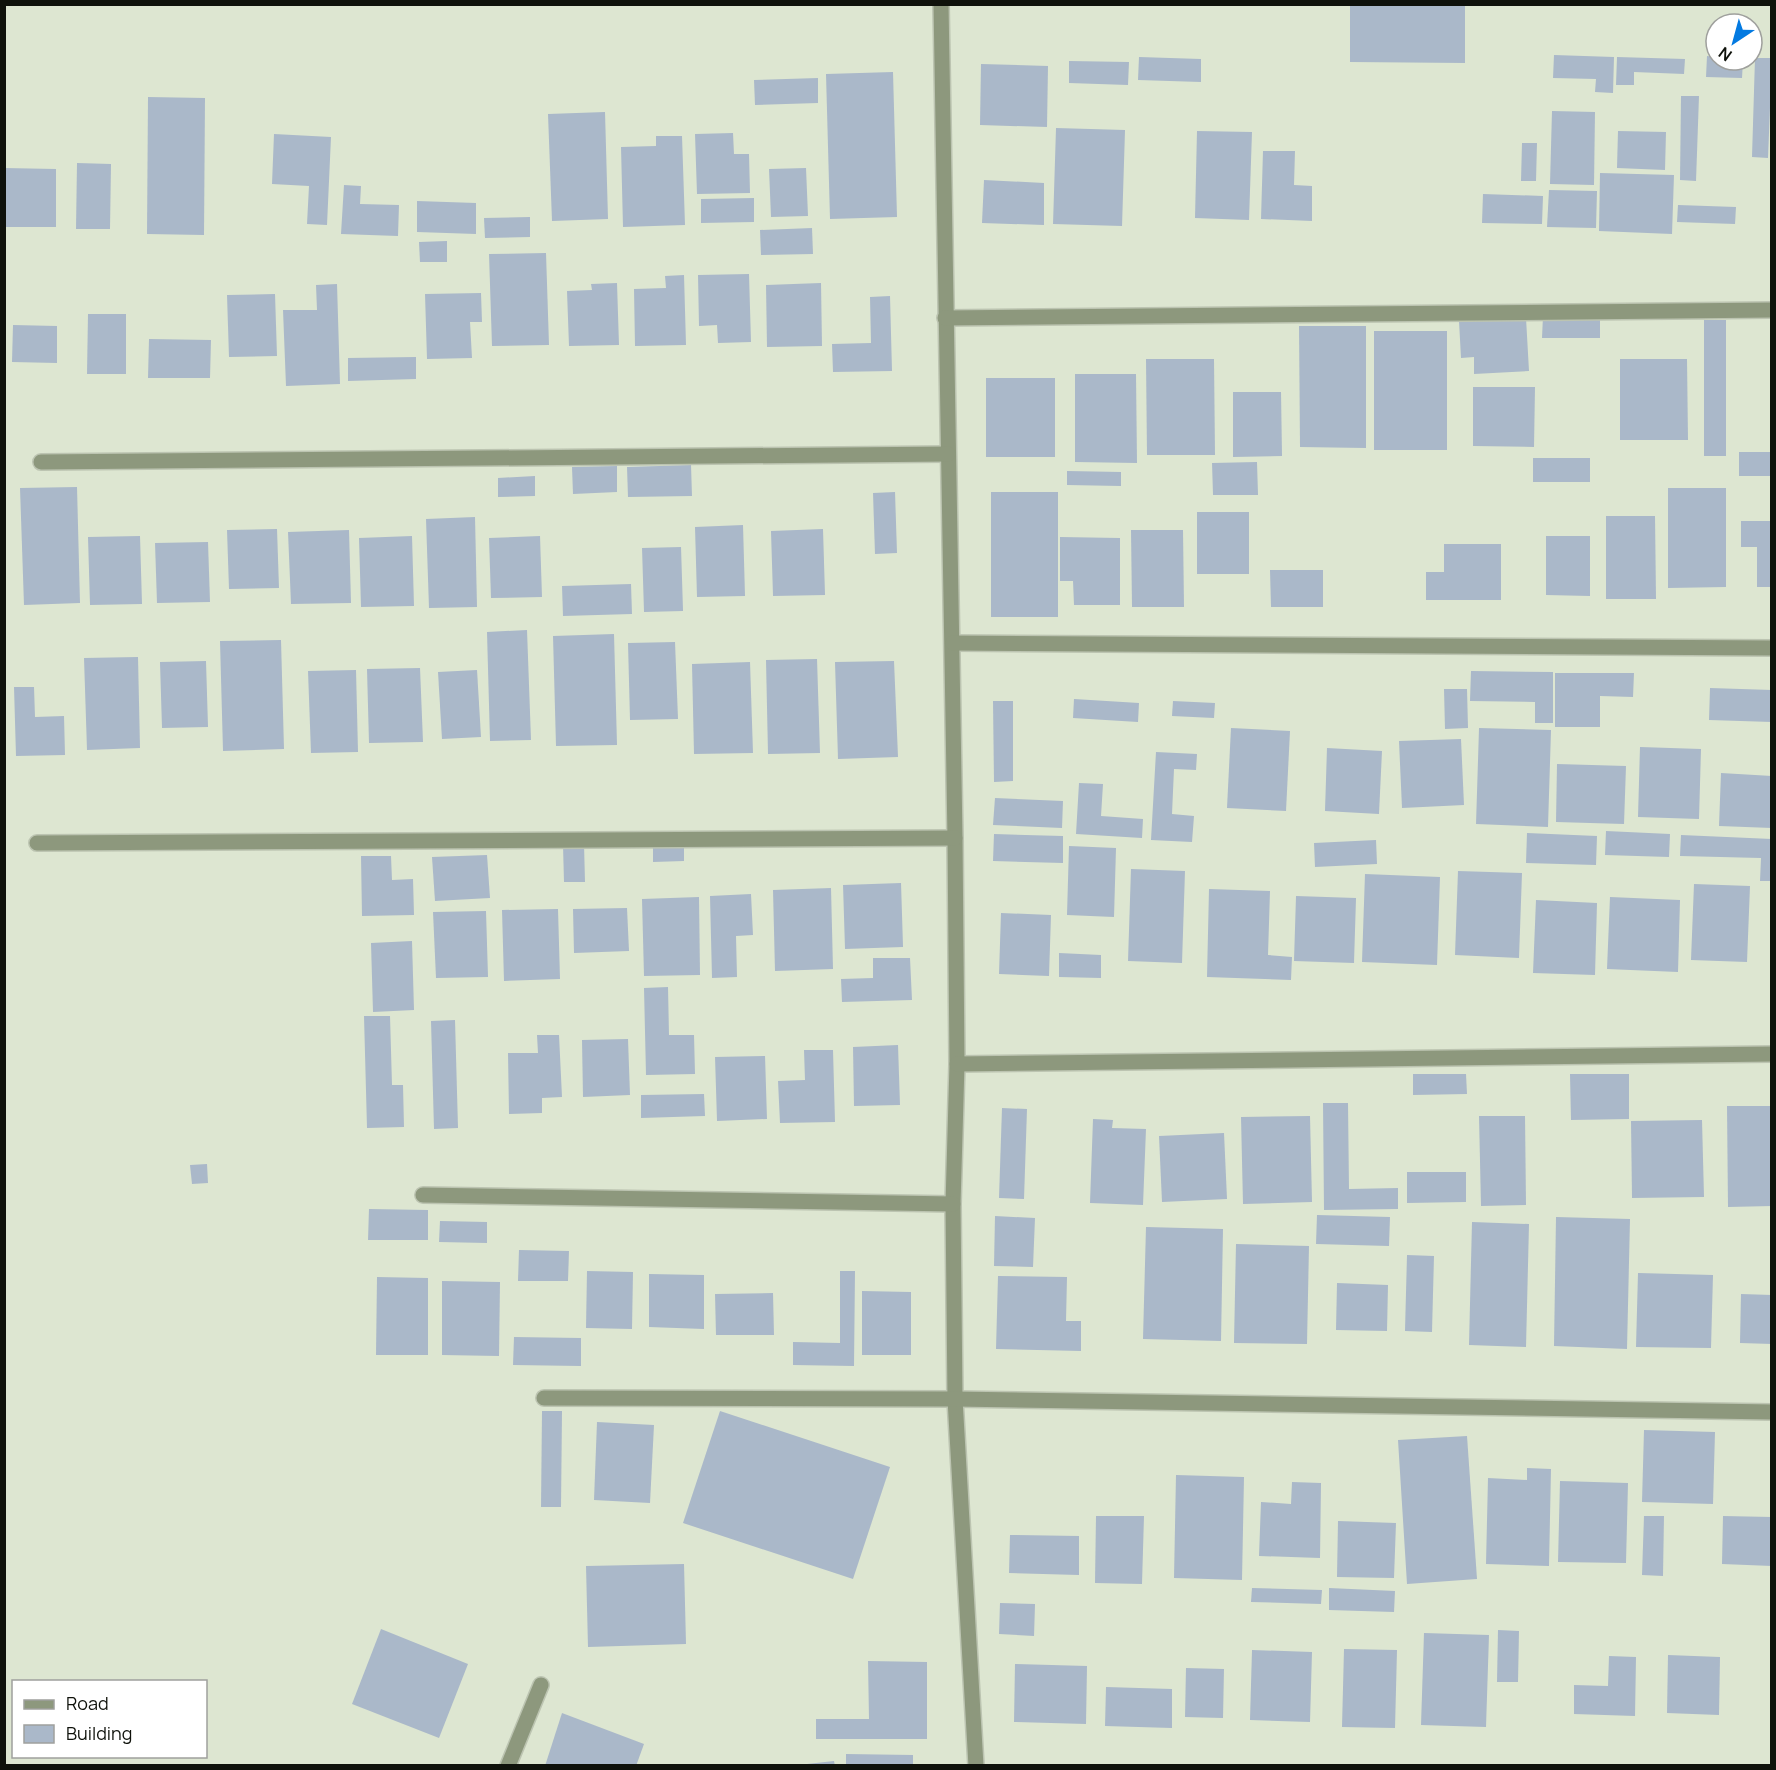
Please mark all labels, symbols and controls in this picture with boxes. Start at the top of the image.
north arrow [1704,12,1764,72]
text: N [1714,42,1736,66]
legend [12,1680,207,1758]
text: Road [66,1691,109,1715]
text: Building [66,1721,132,1745]

